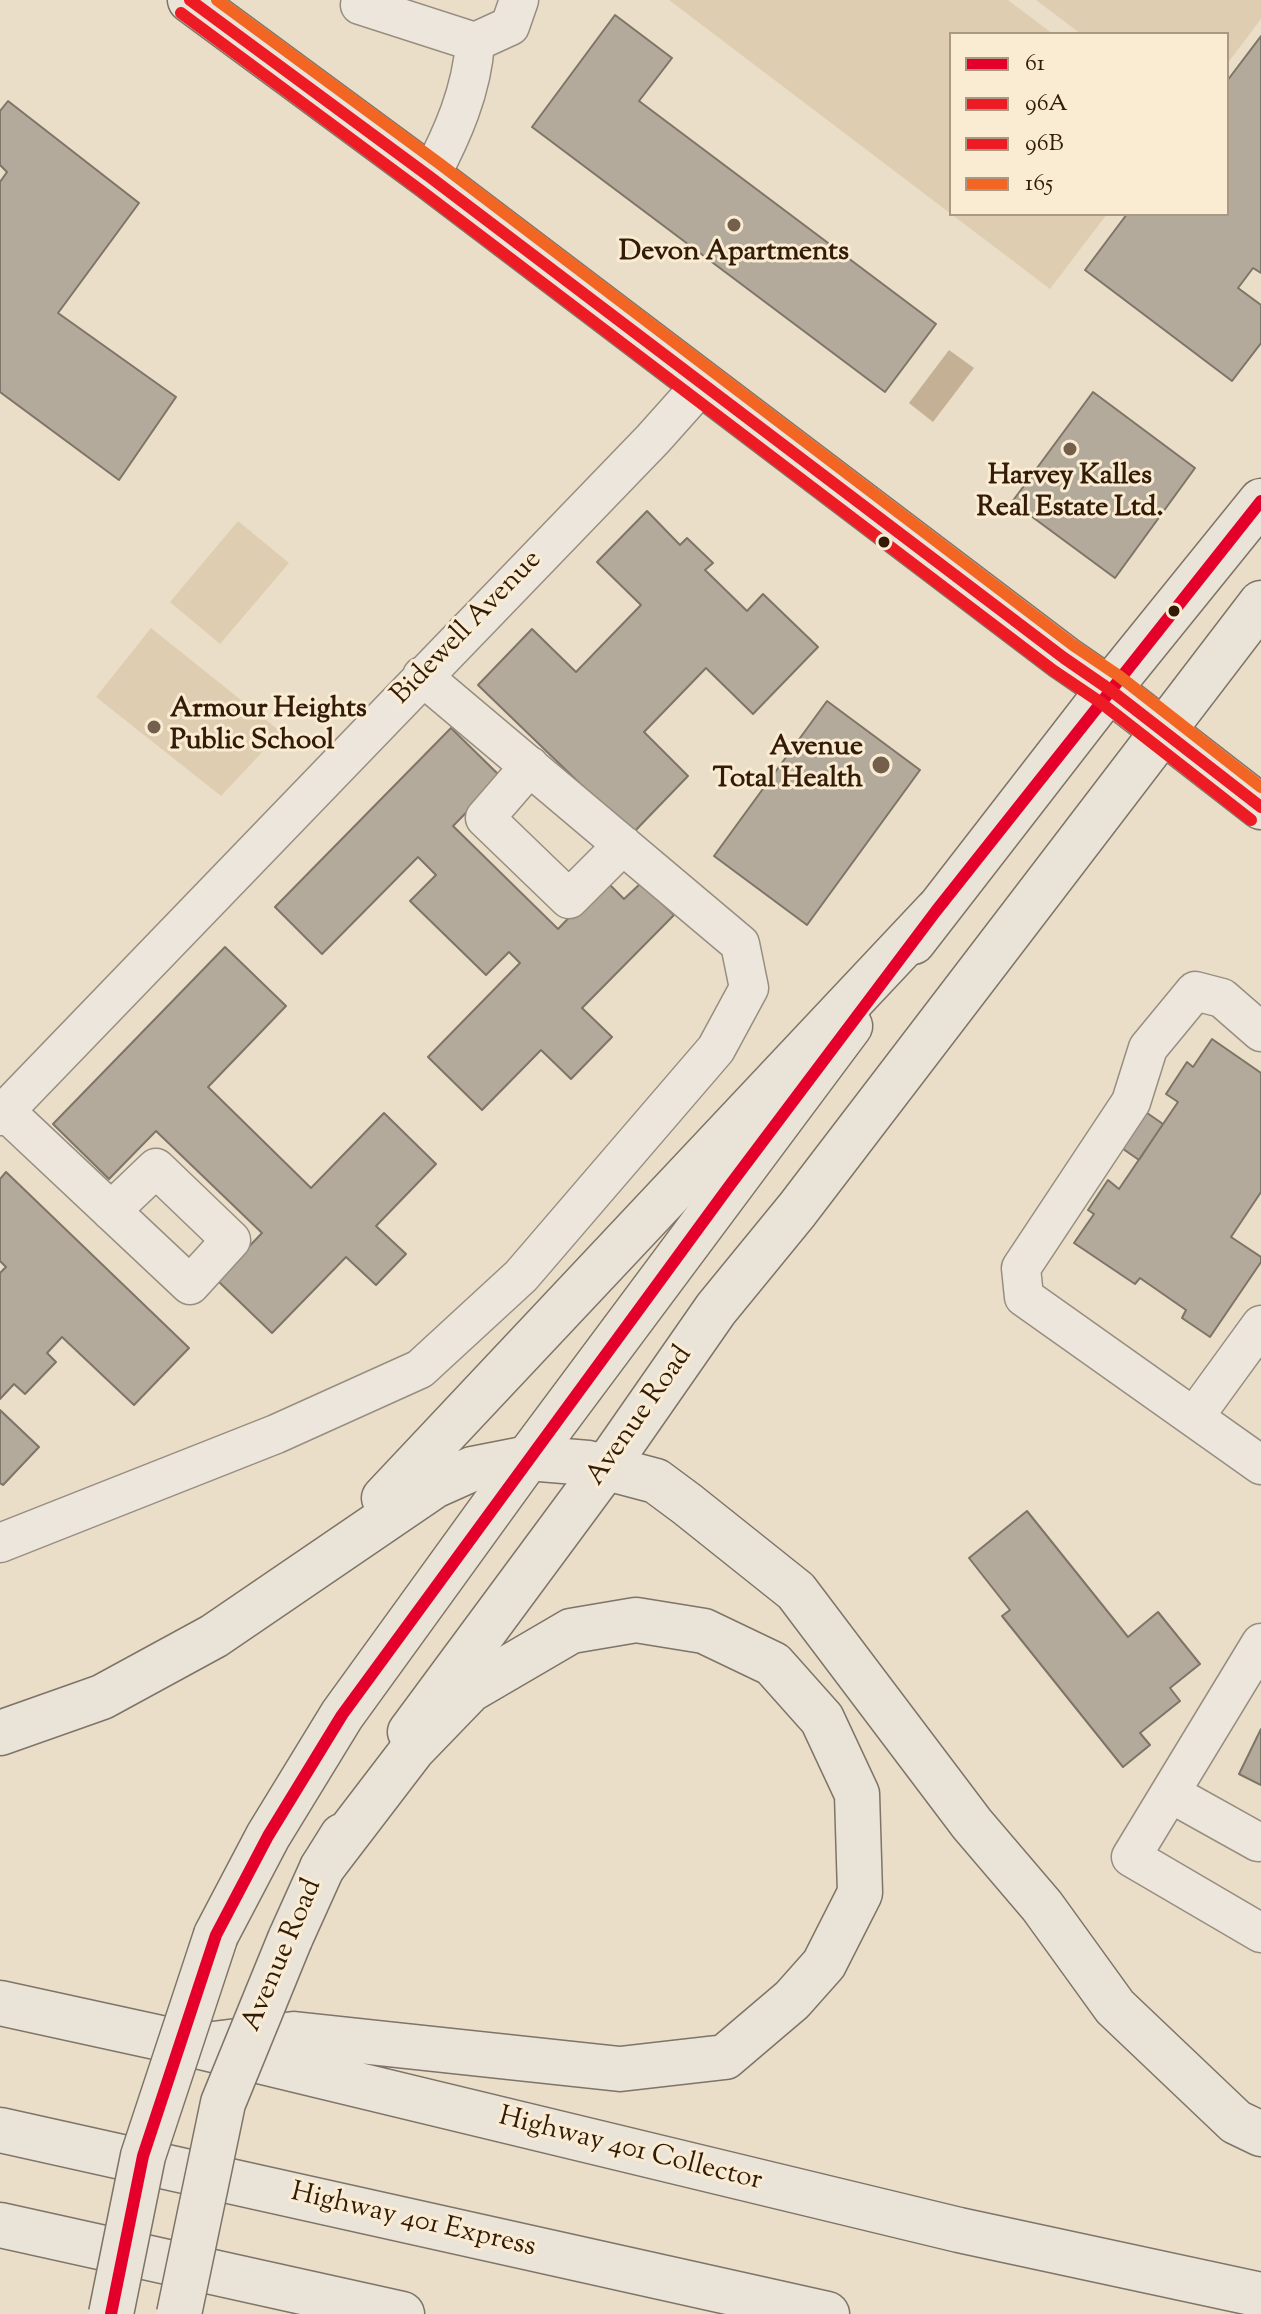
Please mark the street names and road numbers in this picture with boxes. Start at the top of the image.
street label: Bidewell Avenue [386,545,550,713]
street label: Avenue Road [581,1341,701,1493]
street label: Avenue Road [237,1875,331,2037]
street label: Highway 401 Collector [495,2102,765,2200]
street label: Highway 401 Express [287,2178,539,2266]

